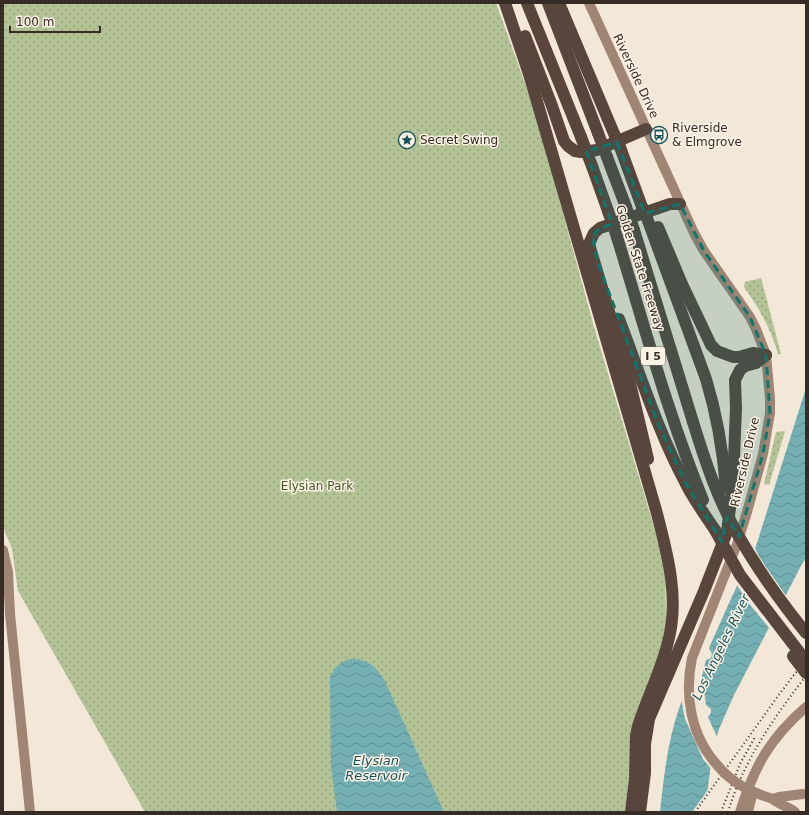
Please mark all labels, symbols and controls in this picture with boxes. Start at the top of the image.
scale bar [10,8,100,34]
text: 100 m [16,15,54,29]
street label: Riverside Drive [610,32,662,120]
place label: Riverside & Elmgrove [672,121,742,149]
bus stop icon: Riverside & Elmgrove [649,125,669,145]
place icon: Secret Swing [397,130,417,150]
place label: Secret Swing [420,133,498,147]
street label: Golden State Freeway [613,203,667,333]
road number: I 5 [641,347,665,365]
street label: Riverside Drive [728,416,762,508]
park label: Elysian Park [281,479,353,493]
water label: Los Angeles River [689,590,754,702]
water label: Elysian Reservoir [345,753,409,783]

